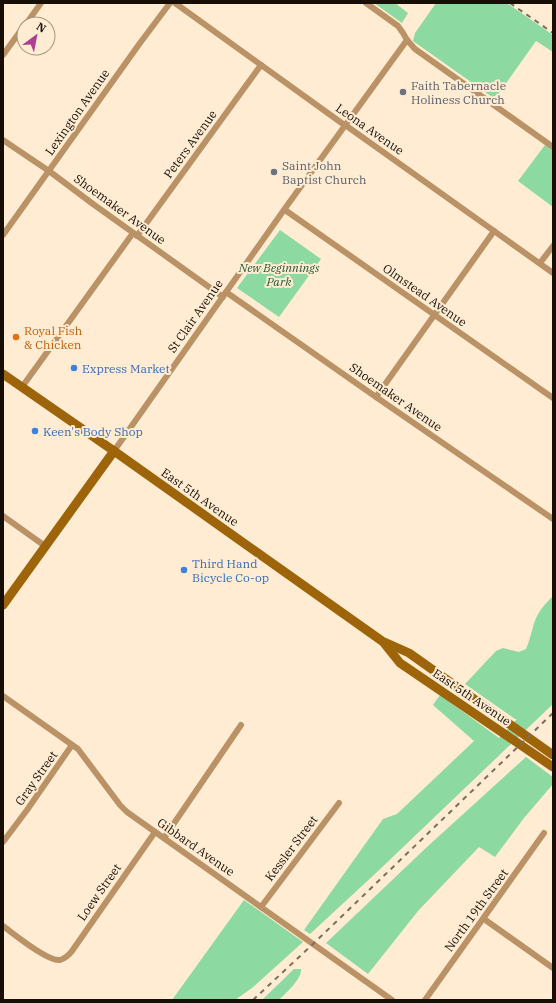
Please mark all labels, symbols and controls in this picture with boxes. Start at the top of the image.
north arrow [16,16,56,56]
text: N [34,19,49,36]
street label: Lexington Avenue [42,66,112,158]
place label: Faith Tabernacle Holiness Church [411,78,506,107]
marker: Faith Tabernacle Holiness Church [398,87,408,97]
street label: Leona Avenue [333,100,407,158]
street label: Peters Avenue [160,107,220,181]
place label: Saint John Baptist Church [282,158,367,187]
marker: Saint John Baptist Church [269,167,279,177]
street label: Shoemaker Avenue [71,171,169,247]
park label: New Beginnings Park [238,260,320,289]
street label: Olmstead Avenue [380,260,470,330]
street label: St Clair Avenue [164,276,226,356]
place label: Royal Fish & Chicken [24,323,83,352]
marker: Royal Fish & Chicken [11,332,21,342]
street label: Shoemaker Avenue [347,359,445,435]
place label: Express Market [82,361,170,376]
marker: Express Market [69,363,79,373]
place label: Keen's Body Shop [43,424,143,439]
marker: Keen's Body Shop [30,426,40,436]
street label: East 5th Avenue [158,465,242,529]
place label: Third Hand Bicycle Co-op [192,556,269,585]
marker: Third Hand Bicycle Co-op [179,565,189,575]
street label: East 5th Avenue [430,665,514,729]
street label: Gray Street [12,748,60,808]
street label: Kessler Street [262,812,320,884]
street label: Gibbard Avenue [154,815,238,879]
street label: Loew Street [74,861,124,923]
street label: North 19th Street [441,866,511,954]

